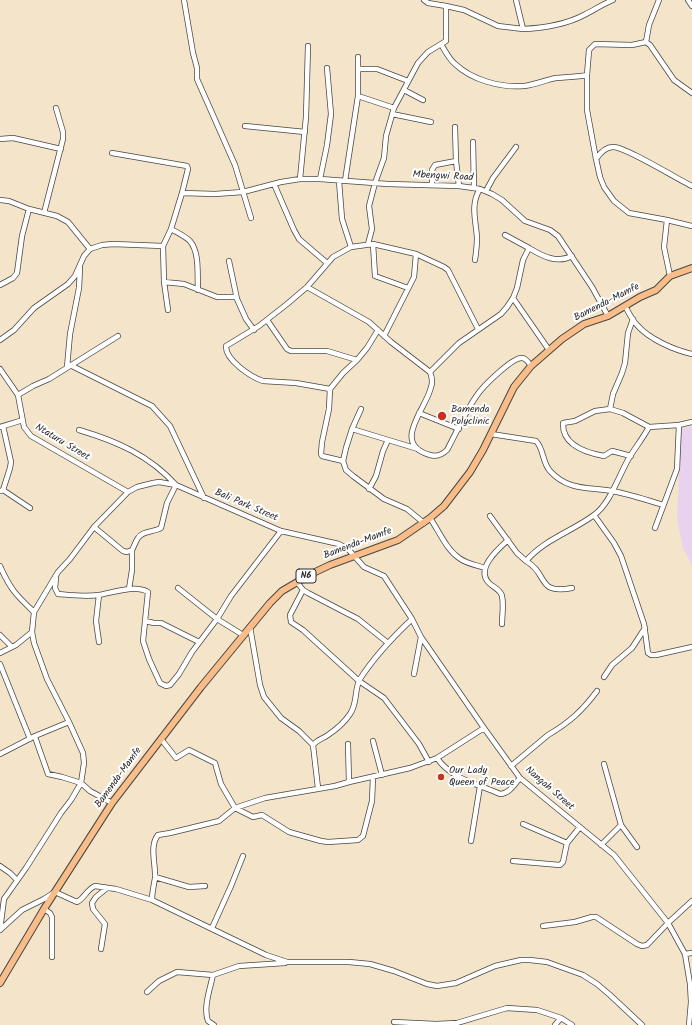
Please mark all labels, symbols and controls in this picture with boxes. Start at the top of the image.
street label: Mbengwi Road [412,169,474,185]
street label: Bamenda-Mamfe [572,281,642,325]
place label: Bamenda Polyclinic [451,404,490,428]
marker: Bamenda Polyclinic [436,410,448,422]
street label: Ntaturu Street [33,422,91,464]
street label: Bali Park Street [213,487,279,525]
street label: Bamenda-Mamfe [322,526,394,562]
road number: N6 [296,569,316,583]
street label: Bamenda-Mamfe [93,745,145,811]
street label: Nangah Street [522,764,576,814]
place label: Our Lady Queen of Peace [449,765,514,788]
marker: Our Lady Queen of Peace [436,772,446,782]

